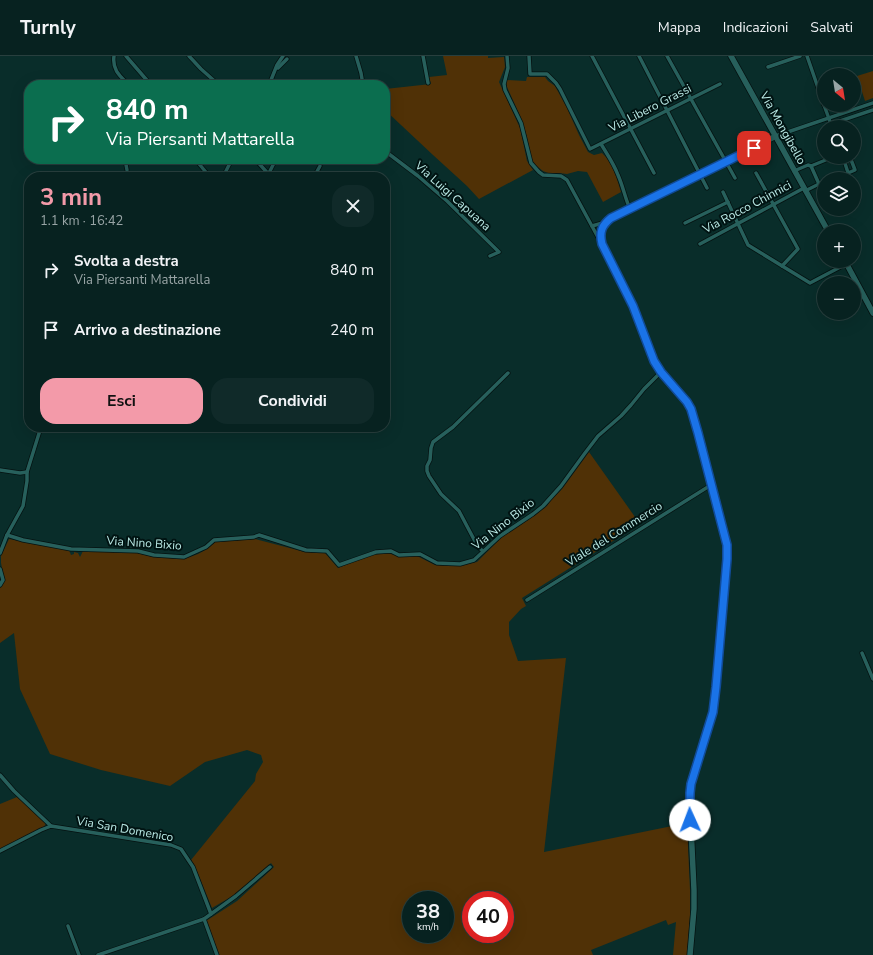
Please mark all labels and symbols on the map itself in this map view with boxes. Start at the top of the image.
north arrow [817,68,861,112]
street label: Via Libero Grassi [605,80,694,136]
street label: Via Mongibello [756,88,810,168]
pin [737,131,771,165]
street label: Via Luigi Capuana [411,157,494,234]
street label: Via Rocco Chinnici [699,177,794,238]
street label: Via Nino Bixio [468,494,538,554]
street label: Viale del Commercio [562,498,666,571]
street label: Via Nino Bixio [105,532,182,554]
position arrow [669,799,711,841]
street label: Via San Domenico [74,812,175,845]
speed limit sign: 40 [462,891,514,943]

